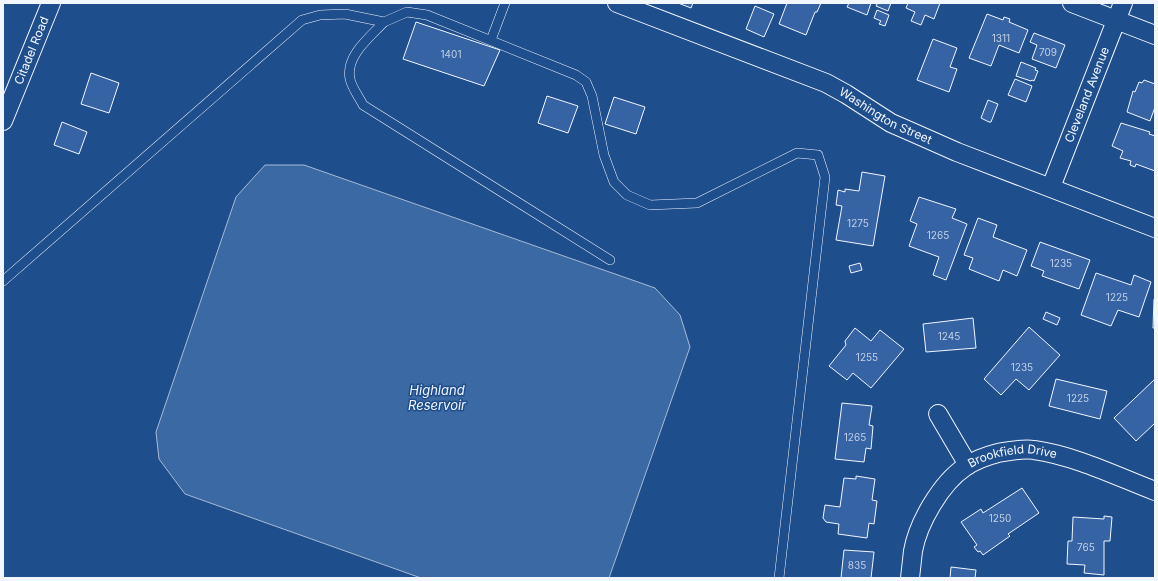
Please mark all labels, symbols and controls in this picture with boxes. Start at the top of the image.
street label: Citadel Road [11,14,52,87]
house number: 1311 [992,32,1010,44]
street label: Cleveland Avenue [1061,45,1112,145]
house number: 709 [1039,46,1057,58]
house number: 1401 [441,48,461,60]
street label: Washington Street [837,84,935,147]
house number: 1275 [847,217,869,229]
house number: 1265 [927,229,949,241]
house number: 1235 [1050,257,1072,269]
house number: 1225 [1106,291,1128,303]
house number: 1245 [938,330,960,342]
house number: 1255 [856,351,878,363]
house number: 1235 [1011,361,1033,373]
water label: Highland Reservoir [408,382,467,413]
house number: 1225 [1067,392,1089,404]
house number: 1265 [844,431,866,443]
street label: Brookfield Drive [965,441,1059,471]
house number: 1250 [989,512,1011,524]
house number: 765 [1077,541,1095,553]
house number: 835 [848,559,866,571]

